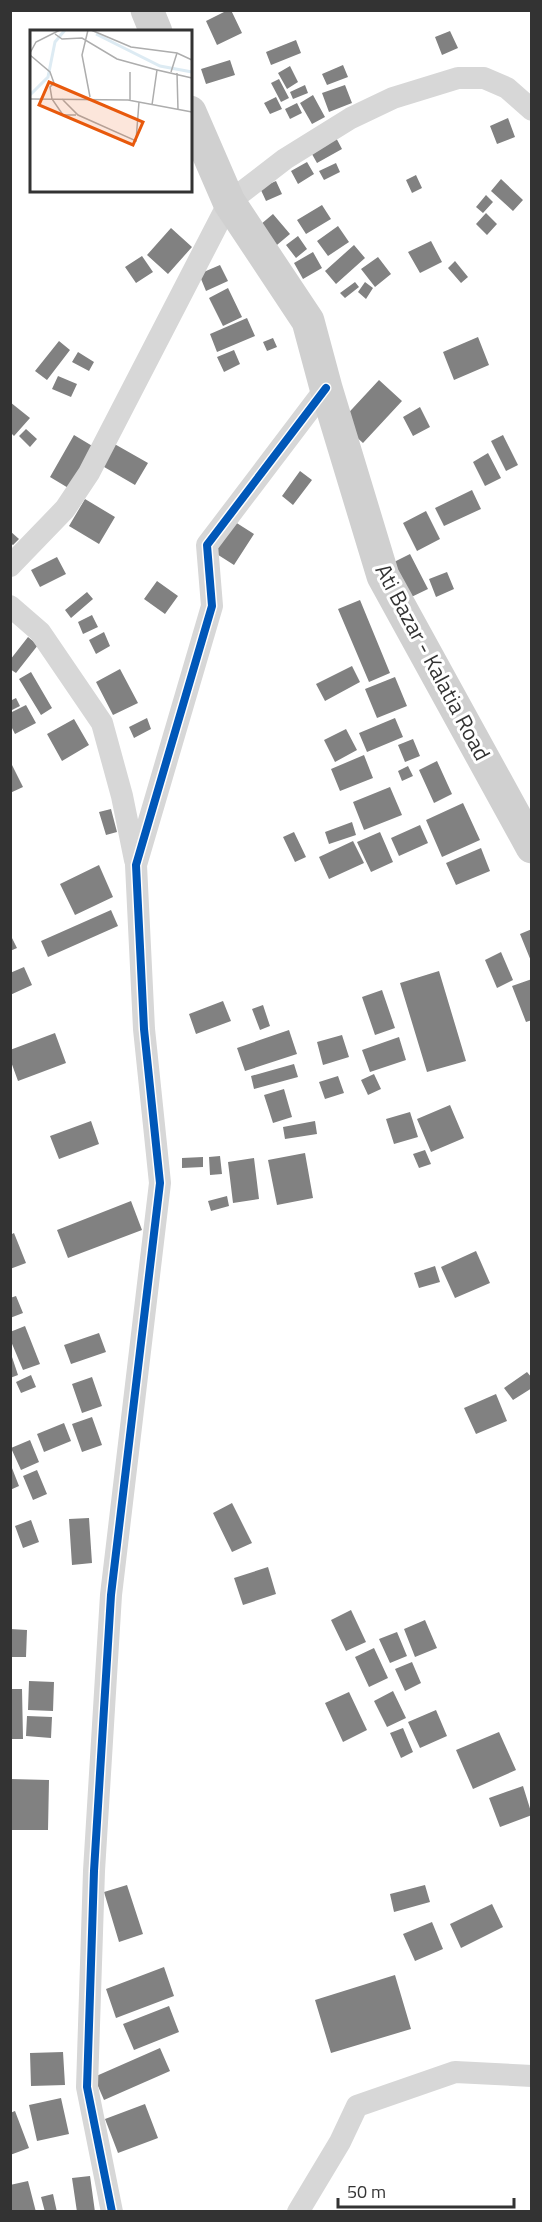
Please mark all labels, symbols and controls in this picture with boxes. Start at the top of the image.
inset map [30,30,192,192]
street label: Ati Bazar - Kalatia Road [367,558,499,766]
scale bar [338,2171,514,2209]
text: 50 m [347,2178,386,2205]

